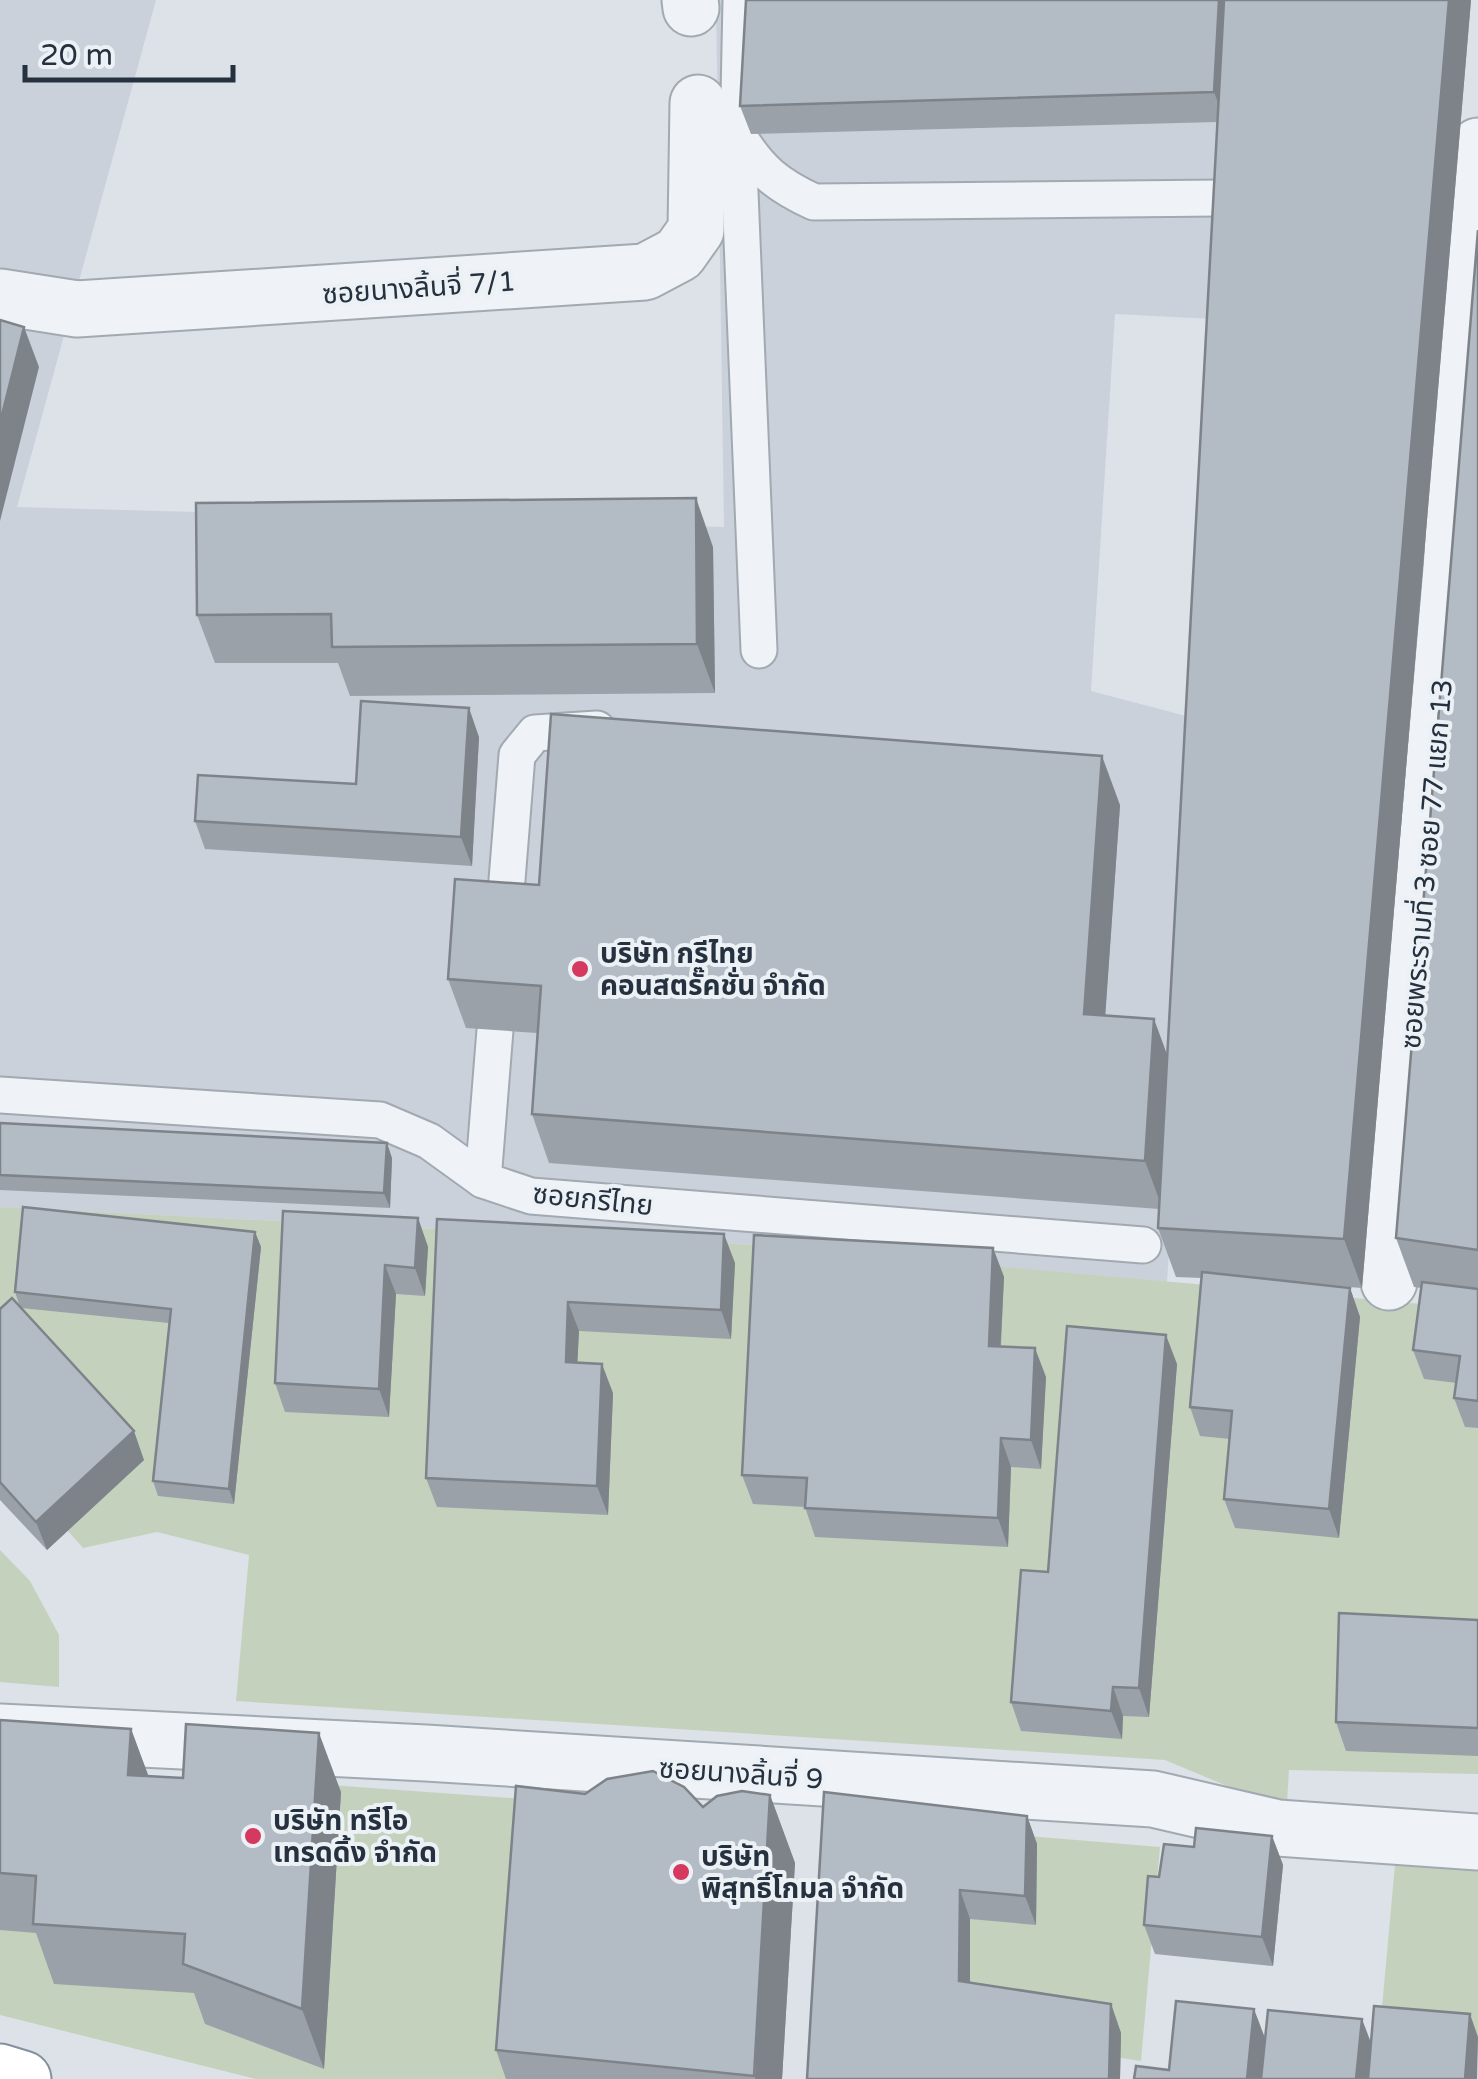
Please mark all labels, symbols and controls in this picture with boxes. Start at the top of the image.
scale bar [25,20,232,82]
text: 20 m [40,37,113,74]
street label: ซอยนางลิ้นจี่ 7/1 [321,261,517,312]
street label: ซอยพระรามที่ 3 ซอย 77 แยก 13 [1391,677,1460,1050]
place label: บริษัท กรีไทย คอนสตรั๊คชั่น จำกัด [600,937,826,1003]
marker: บริษัท กรีไทย คอนสตรั๊คชั่น จำกัด [569,958,591,980]
street label: ซอยกรีไทย [531,1177,655,1223]
street label: ซอยนางลิ้นจี่ 9 [658,1748,825,1797]
place label: บริษัท ทรีโอ เทรดดิ้ง จำกัด [273,1804,437,1870]
marker: บริษัท ทรีโอ เทรดดิ้ง จำกัด [242,1825,264,1847]
place label: บริษัท พิสุทธิ์โกมล จำกัด [701,1840,904,1906]
marker: บริษัท พิสุทธิ์โกมล จำกัด [670,1861,692,1883]

